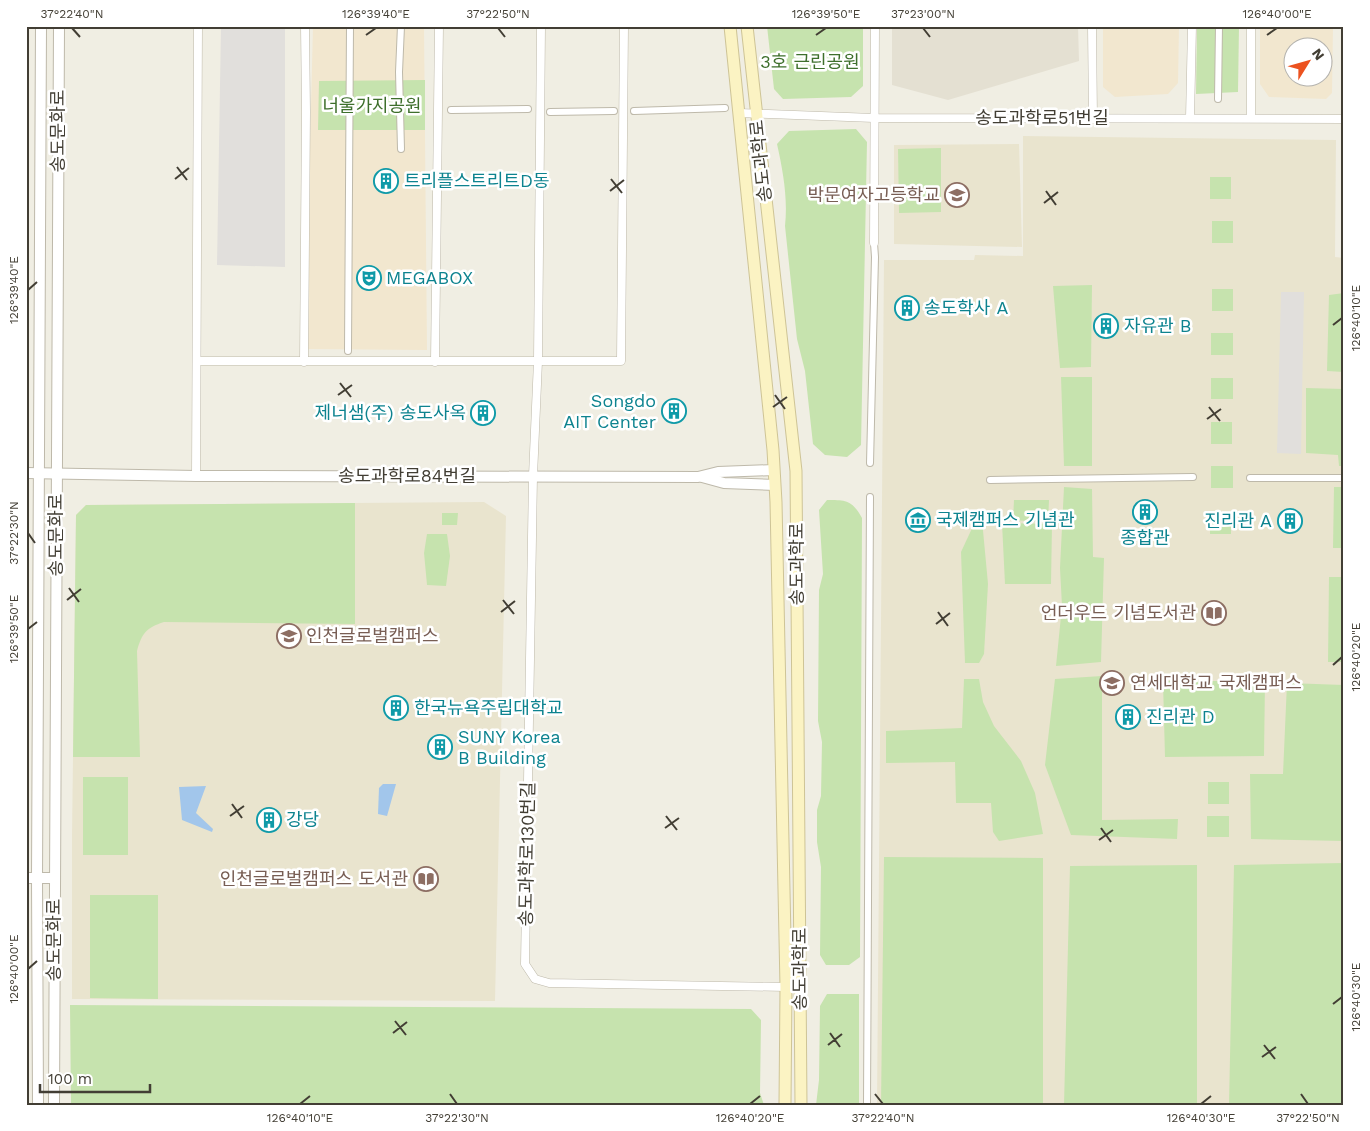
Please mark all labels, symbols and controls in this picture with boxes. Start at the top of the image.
text: 37°22'40"N [41,7,103,21]
text: 126°39'40"E [342,7,410,21]
text: 37°22'50"N [466,7,530,21]
text: 126°39'50"E [792,7,861,21]
text: 37°23'00"N [891,7,955,21]
text: 126°40'00"E [1242,7,1312,21]
north arrow [1282,38,1332,88]
text: N [1309,45,1328,63]
park label: 3호 근린공원 [760,51,860,72]
street label: 송도문화로 [47,90,68,172]
park label: 너울가지공원 [322,95,422,116]
street label: 송도과학로51번길 [975,107,1109,128]
street label: 송도과학로 [746,119,775,203]
building icon: 트리플스트리트D동 [373,168,399,194]
place label: 트리플스트리트D동 [404,170,549,191]
school or university icon: 박문여자고등학교 [944,182,970,208]
place label: 박문여자고등학교 [808,184,940,205]
text: 126°39'40"E [7,256,21,324]
theatre icon: MEGABOX [356,265,382,291]
place label: MEGABOX [386,267,473,288]
text: 126°40'10"E [1349,284,1363,351]
building icon: 송도학사 A [894,295,920,321]
place label: 송도학사 A [924,297,1008,318]
building icon: 자유관 B [1093,313,1119,339]
place label: 자유관 B [1124,315,1192,336]
place label: Songdo AIT Center [563,390,656,432]
building icon: Songdo AIT Center [661,398,687,424]
building icon: 제너샘(주) 송도사옥 [470,400,496,426]
place label: 제너샘(주) 송도사옥 [315,402,466,423]
street label: 송도과학로84번길 [338,465,476,486]
street label: 송도문화로 [45,494,66,576]
building icon: 종합관 [1132,499,1158,525]
text: 37°22'30"N [7,501,21,565]
museum icon: 국제캠퍼스 기념관 [905,507,931,533]
building icon: 진리관 A [1277,508,1303,534]
place label: 국제캠퍼스 기념관 [936,509,1075,530]
place label: 진리관 A [1204,510,1272,531]
street label: 송도과학로 [786,523,807,605]
place label: 종합관 [1120,527,1170,548]
text: 126°39'50"E [7,594,21,663]
library icon: 언더우드 기념도서관 [1201,600,1227,626]
place label: 언더우드 기념도서관 [1041,602,1196,623]
text: 126°40'20"E [1349,622,1363,691]
school or university icon: 인천글로벌캠퍼스 [276,623,302,649]
place label: 인천글로벌캠퍼스 [306,625,438,646]
school or university icon: 연세대학교 국제캠퍼스 [1099,670,1125,696]
place label: 연세대학교 국제캠퍼스 [1130,672,1302,693]
building icon: 한국뉴욕주립대학교 [383,695,409,721]
place label: 한국뉴욕주립대학교 [414,697,563,718]
building icon: 진리관 D [1115,704,1141,730]
place label: 진리관 D [1146,706,1215,727]
place label: SUNY Korea B Building [458,726,561,768]
building icon: SUNY Korea B Building [427,734,453,760]
street label: 송도과학로130번길 [515,781,538,926]
building icon: 강당 [256,807,282,833]
place label: 강당 [286,809,319,830]
library icon: 인천글로벌캠퍼스 도서관 [413,866,439,892]
place label: 인천글로벌캠퍼스 도서관 [220,868,408,889]
street label: 송도문화로 [43,899,64,981]
street label: 송도과학로 [789,928,810,1010]
text: 126°40'00"E [7,934,21,1004]
text: 126°40'30"E [1349,962,1363,1031]
scale bar [40,1061,150,1093]
text: 100 m [48,1070,92,1088]
text: 126°40'10"E [267,1111,334,1125]
text: 37°22'30"N [425,1111,489,1125]
text: 126°40'20"E [716,1111,785,1125]
text: 37°22'40"N [852,1111,914,1125]
text: 126°40'30"E [1167,1111,1236,1125]
text: 37°22'50"N [1276,1111,1340,1125]

